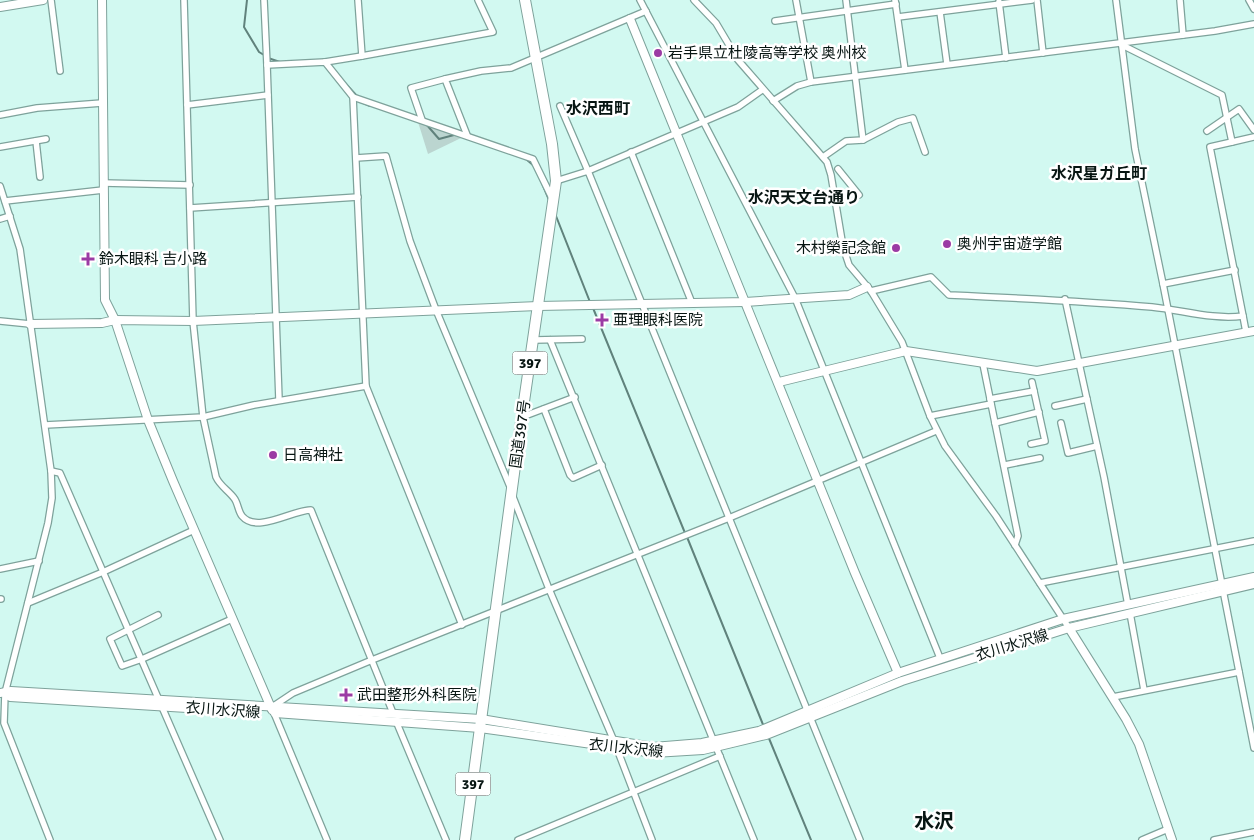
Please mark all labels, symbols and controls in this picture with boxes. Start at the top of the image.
place label: 岩手県立杜陵高等学校 奥州校 [668,44,866,62]
marker: 岩手県立杜陵高等学校 奥州校 [652,47,664,59]
district label: 水沢西町 [566,99,630,119]
district label: 水沢星ガ丘町 [1051,164,1147,184]
district label: 水沢天文台通り [748,188,860,208]
place label: 奥州宇宙遊学館 [957,235,1062,253]
marker: 奥州宇宙遊学館 [941,238,953,250]
place label: 木村榮記念館 [796,239,886,257]
marker: 木村榮記念館 [890,242,902,254]
place label: 鈴木眼科 吉小路 [99,250,207,268]
marker: 鈴木眼科 吉小路 [81,252,95,266]
place label: 亜理眼科医院 [613,311,703,329]
marker: 亜理眼科医院 [595,313,609,327]
road number: 397 [512,352,548,374]
street label: 国道397号 [506,398,534,470]
place label: 日高神社 [283,446,343,464]
marker: 日高神社 [267,449,279,461]
street label: 衣川水沢線 [973,625,1051,665]
place label: 武田整形外科医院 [357,686,477,704]
marker: 武田整形外科医院 [339,688,353,702]
street label: 衣川水沢線 [185,698,261,722]
street label: 衣川水沢線 [588,735,664,761]
road number: 397 [456,772,490,796]
district label: 水沢 [914,809,954,834]

